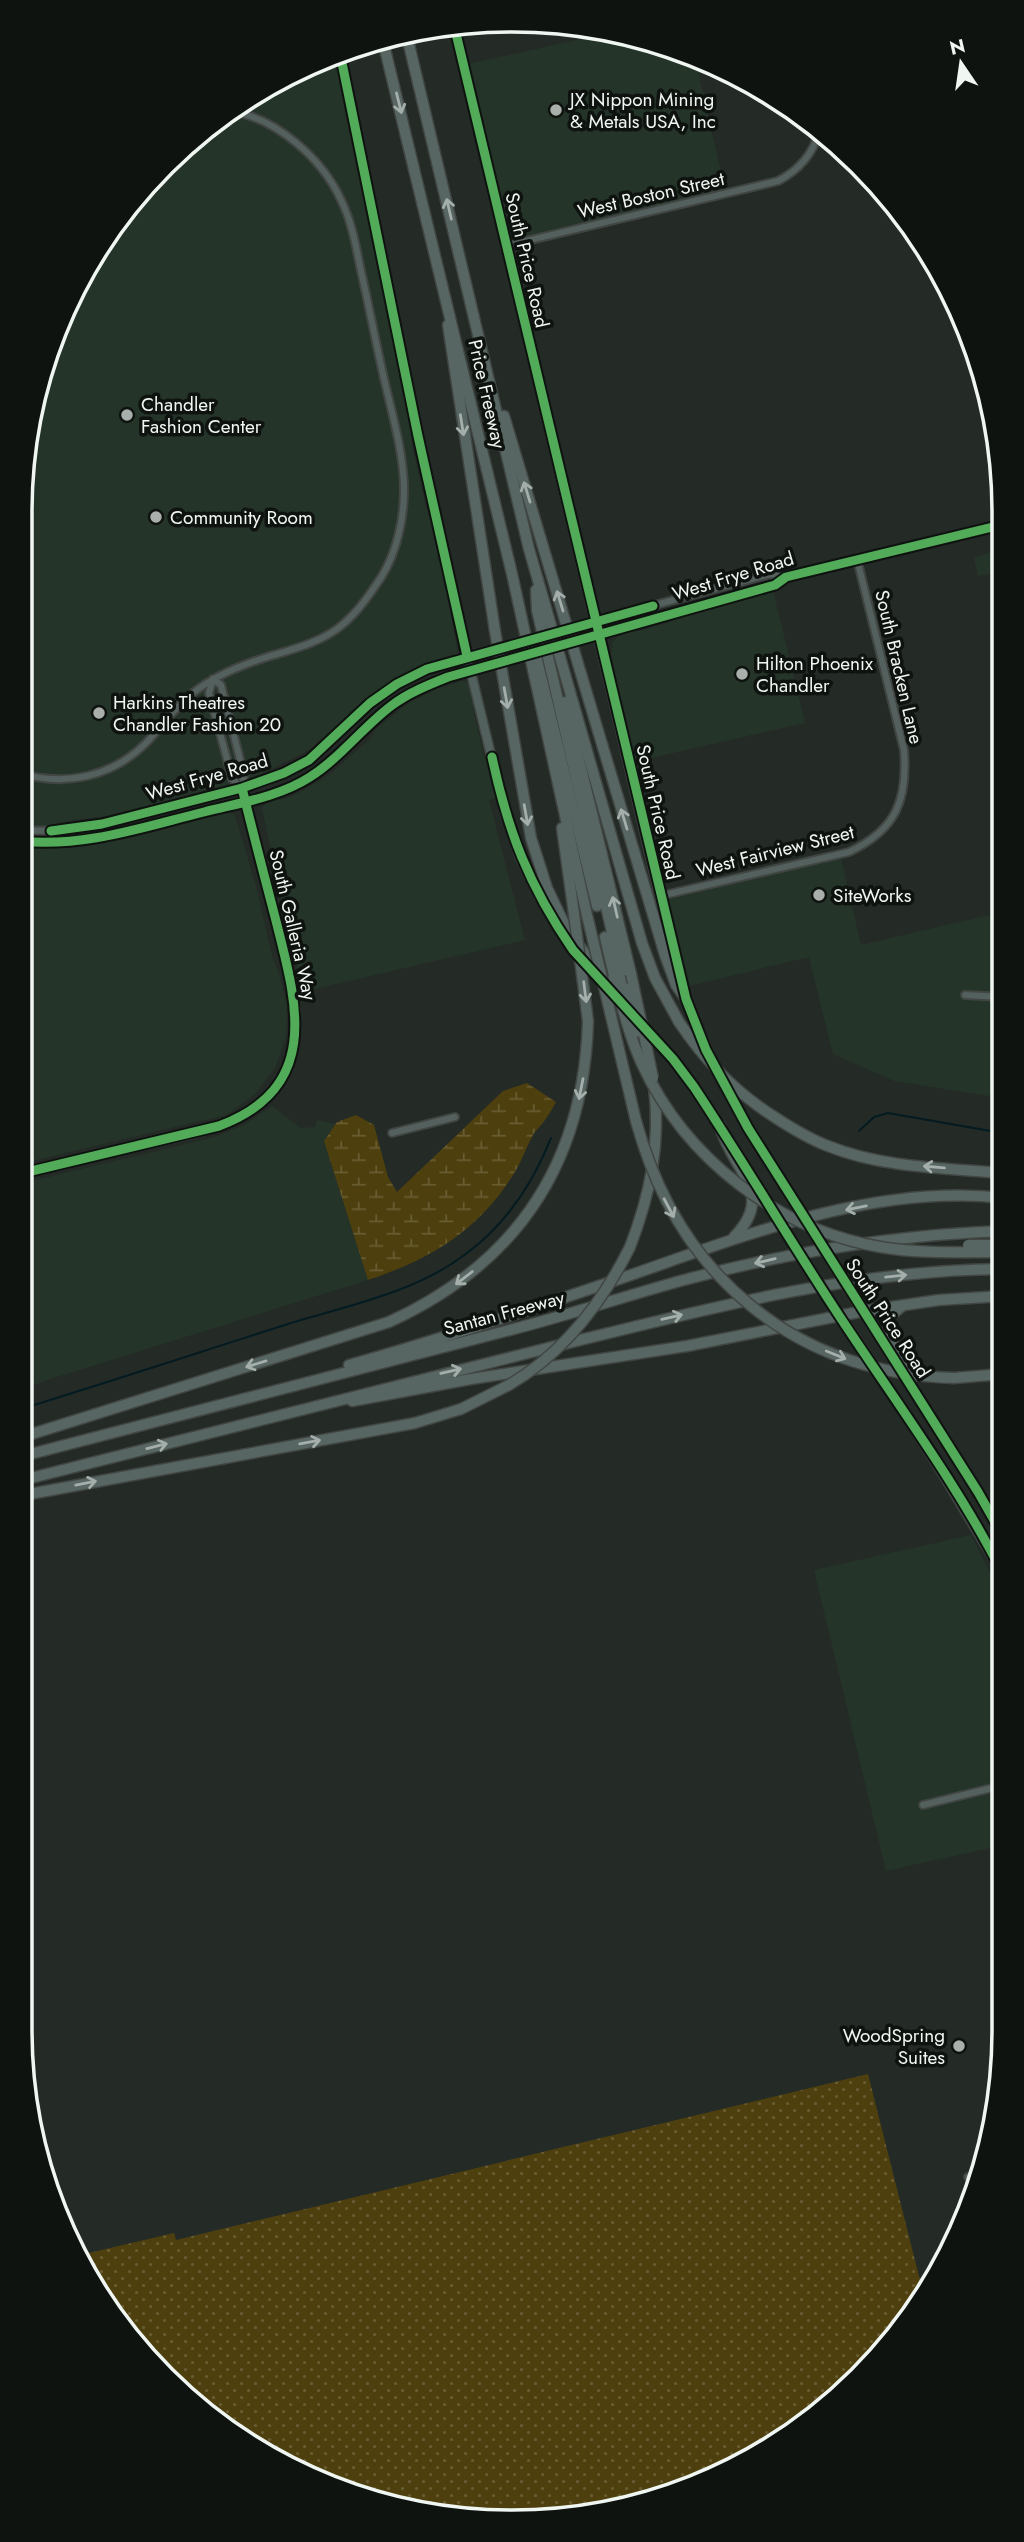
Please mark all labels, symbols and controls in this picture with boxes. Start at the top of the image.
north arrow [926,28,996,98]
text: N [947,32,968,62]
place label: JX Nippon Mining & Metals USA, Inc [567,86,716,135]
one-way arrow [393,91,406,114]
marker: JX Nippon Mining & Metals USA, Inc [548,102,564,118]
street label: West Boston Street [575,165,727,225]
street label: South Price Road [498,190,556,330]
one-way arrow [442,198,455,221]
street label: Price Freeway [461,337,513,452]
place label: Chandler Fashion Center [141,391,262,440]
marker: Chandler Fashion Center [119,407,135,423]
one-way arrow [456,413,469,436]
one-way arrow [519,481,532,503]
place label: Community Room [170,504,313,531]
marker: Community Room [148,509,164,525]
street label: West Frye Road [669,545,797,607]
street label: South Bracken Lane [868,587,930,747]
one-way arrow [553,591,566,613]
place label: Hilton Phoenix Chandler [756,650,873,699]
marker: Hilton Phoenix Chandler [734,666,750,682]
one-way arrow [500,686,514,709]
place label: Harkins Theatres Chandler Fashion 20 [113,689,281,738]
marker: Harkins Theatres Chandler Fashion 20 [91,705,107,721]
street label: South Price Road [629,742,687,882]
street label: West Frye Road [143,747,271,807]
one-way arrow [520,803,533,826]
one-way arrow [617,809,630,831]
street label: West Fairview Street [693,818,857,884]
street label: South Galleria Way [263,847,324,1004]
place label: SiteWorks [833,882,912,909]
marker: SiteWorks [811,887,827,903]
one-way arrow [608,896,621,919]
one-way arrow [578,980,591,1003]
one-way arrow [574,1077,588,1100]
one-way arrow [924,1160,946,1173]
one-way arrow [662,1197,676,1217]
one-way arrow [845,1202,868,1215]
street label: South Price Road [839,1253,937,1383]
one-way arrow [754,1255,777,1268]
one-way arrow [456,1270,474,1285]
one-way arrow [884,1270,906,1283]
street label: Santan Freeway [441,1284,568,1342]
one-way arrow [660,1310,683,1324]
one-way arrow [825,1349,847,1362]
one-way arrow [245,1359,267,1372]
one-way arrow [439,1364,462,1377]
one-way arrow [298,1435,321,1449]
one-way arrow [145,1439,167,1452]
one-way arrow [74,1476,97,1490]
place label: WoodSpring Suites [843,2022,945,2071]
marker: WoodSpring Suites [951,2038,967,2054]

